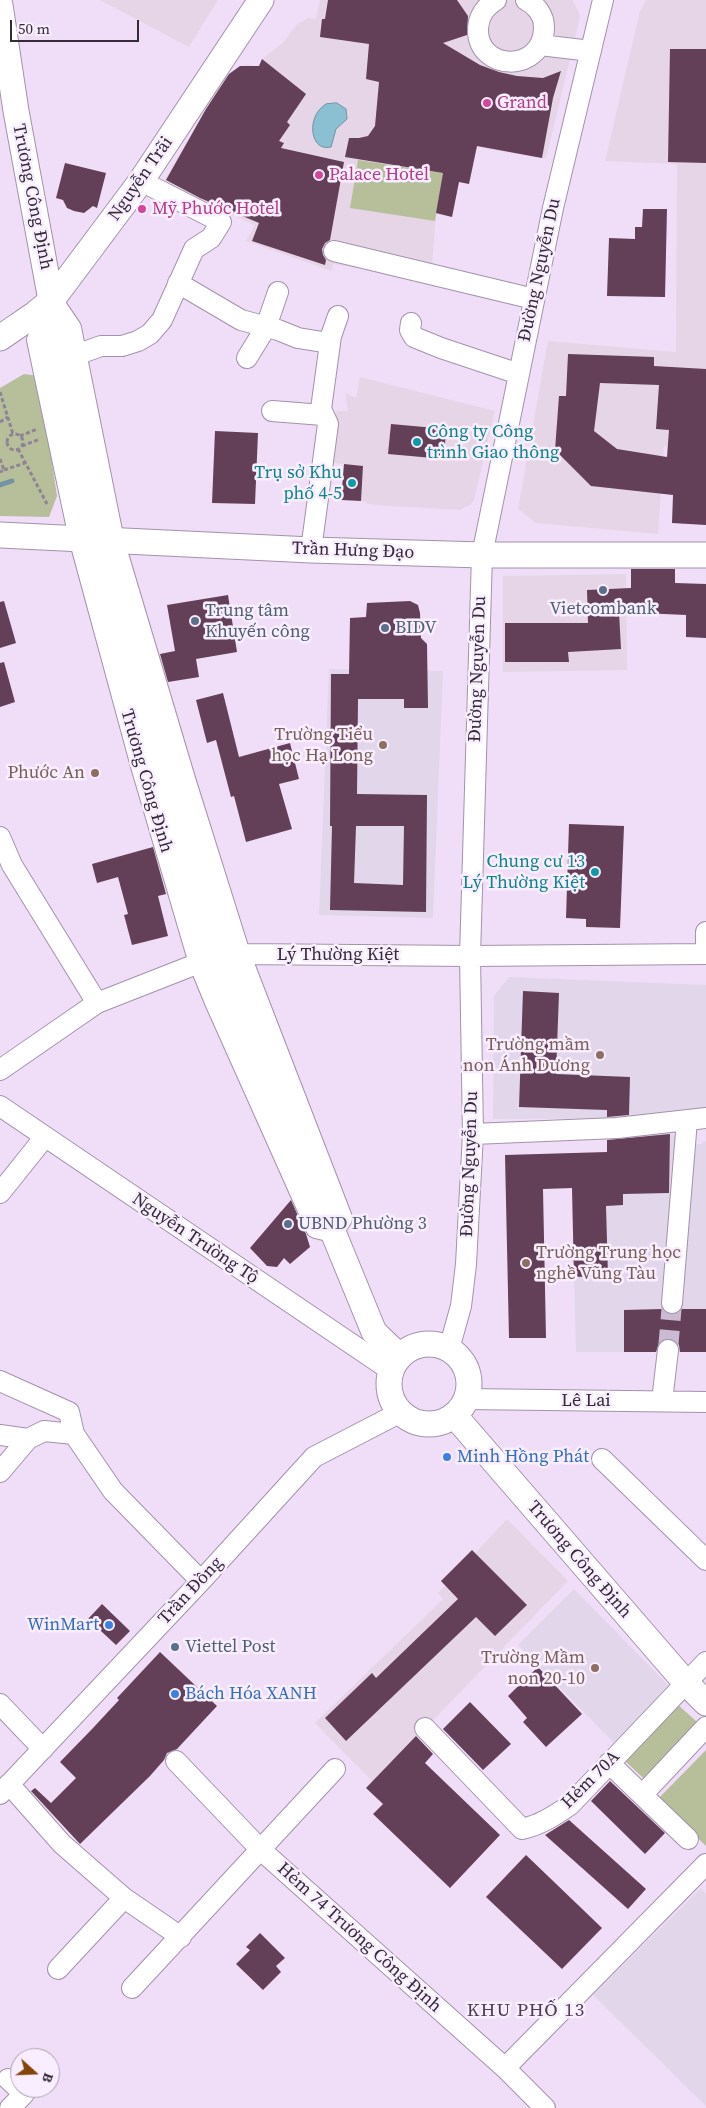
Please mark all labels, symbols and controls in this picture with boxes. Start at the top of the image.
scale bar [12,10,141,42]
text: 50 m [18,18,50,39]
place label: Grand [497,92,547,114]
marker: Grand [481,97,493,109]
street label: Trương Công Định [7,122,57,272]
street label: Nguyễn Trãi [104,133,178,225]
place label: Palace Hotel [329,164,429,186]
marker: Palace Hotel [313,169,325,181]
street label: Đường Nguyễn Du [514,196,566,344]
place label: Mỹ Phước Hotel [152,198,280,220]
marker: Mỹ Phước Hotel [136,203,148,215]
place label: Công ty Công trình Giao thông [427,421,559,464]
marker: Công ty Công trình Giao thông [411,436,423,448]
place label: Trụ sở Khu phố 4-5 [254,462,342,504]
marker: Trụ sở Khu phố 4-5 [346,477,358,489]
street label: Trần Hưng Đạo [291,538,415,564]
marker: Vietcombank [597,584,609,596]
street label: Đường Nguyễn Du [465,596,491,742]
place label: Vietcombank [549,598,657,620]
place label: Trung tâm Khuyến công [205,600,310,642]
marker: Trung tâm Khuyến công [189,615,201,627]
place label: BIDV [395,617,437,639]
marker: BIDV [379,622,391,634]
street label: Trương Công Định [115,707,177,855]
place label: Trường Tiểu học Hạ Long [271,724,373,766]
marker: Trường Tiểu học Hạ Long [377,739,389,751]
place label: Phước An [7,762,85,784]
marker: Phước An [89,767,101,779]
place label: Chung cư 13 Lý Thường Kiệt [463,851,585,894]
marker: Chung cư 13 Lý Thường Kiệt [589,866,601,878]
street label: Lý Thường Kiệt [277,944,399,966]
place label: Trường mầm non Ánh Dương [463,1034,590,1076]
marker: Trường mầm non Ánh Dương [594,1049,606,1061]
street label: Đường Nguyễn Du [457,1091,483,1237]
street label: Nguyễn Trường Tộ [128,1189,262,1289]
place label: UBND Phường 3 [298,1213,427,1235]
marker: UBND Phường 3 [282,1218,294,1230]
place label: Trường Trung học nghề Vũng Tàu [536,1242,681,1284]
marker: Trường Trung học nghề Vũng Tàu [520,1257,532,1269]
street label: Lê Lai [561,1390,611,1412]
place label: Minh Hồng Phát [457,1446,589,1468]
marker: Minh Hồng Phát [441,1451,453,1463]
street label: Trương Công Định [522,1497,636,1623]
street label: Trần Đồng [154,1553,228,1629]
place label: WinMart [27,1614,99,1636]
marker: WinMart [103,1619,115,1631]
place label: Viettel Post [185,1636,275,1658]
marker: Viettel Post [169,1641,181,1653]
place label: Trường Mầm non 20-10 [481,1647,585,1690]
marker: Trường Mầm non 20-10 [589,1662,601,1674]
place label: Bách Hóa XANH [185,1683,317,1705]
marker: Bách Hóa XANH [169,1688,181,1700]
street label: Hẻm 70A [557,1746,625,1814]
street label: Hẻm 74 Trương Công Định [272,1858,446,2018]
district label: KHU PHỐ 13 [466,2000,586,2022]
north arrow [10,2048,60,2098]
text: B [37,2070,59,2085]

